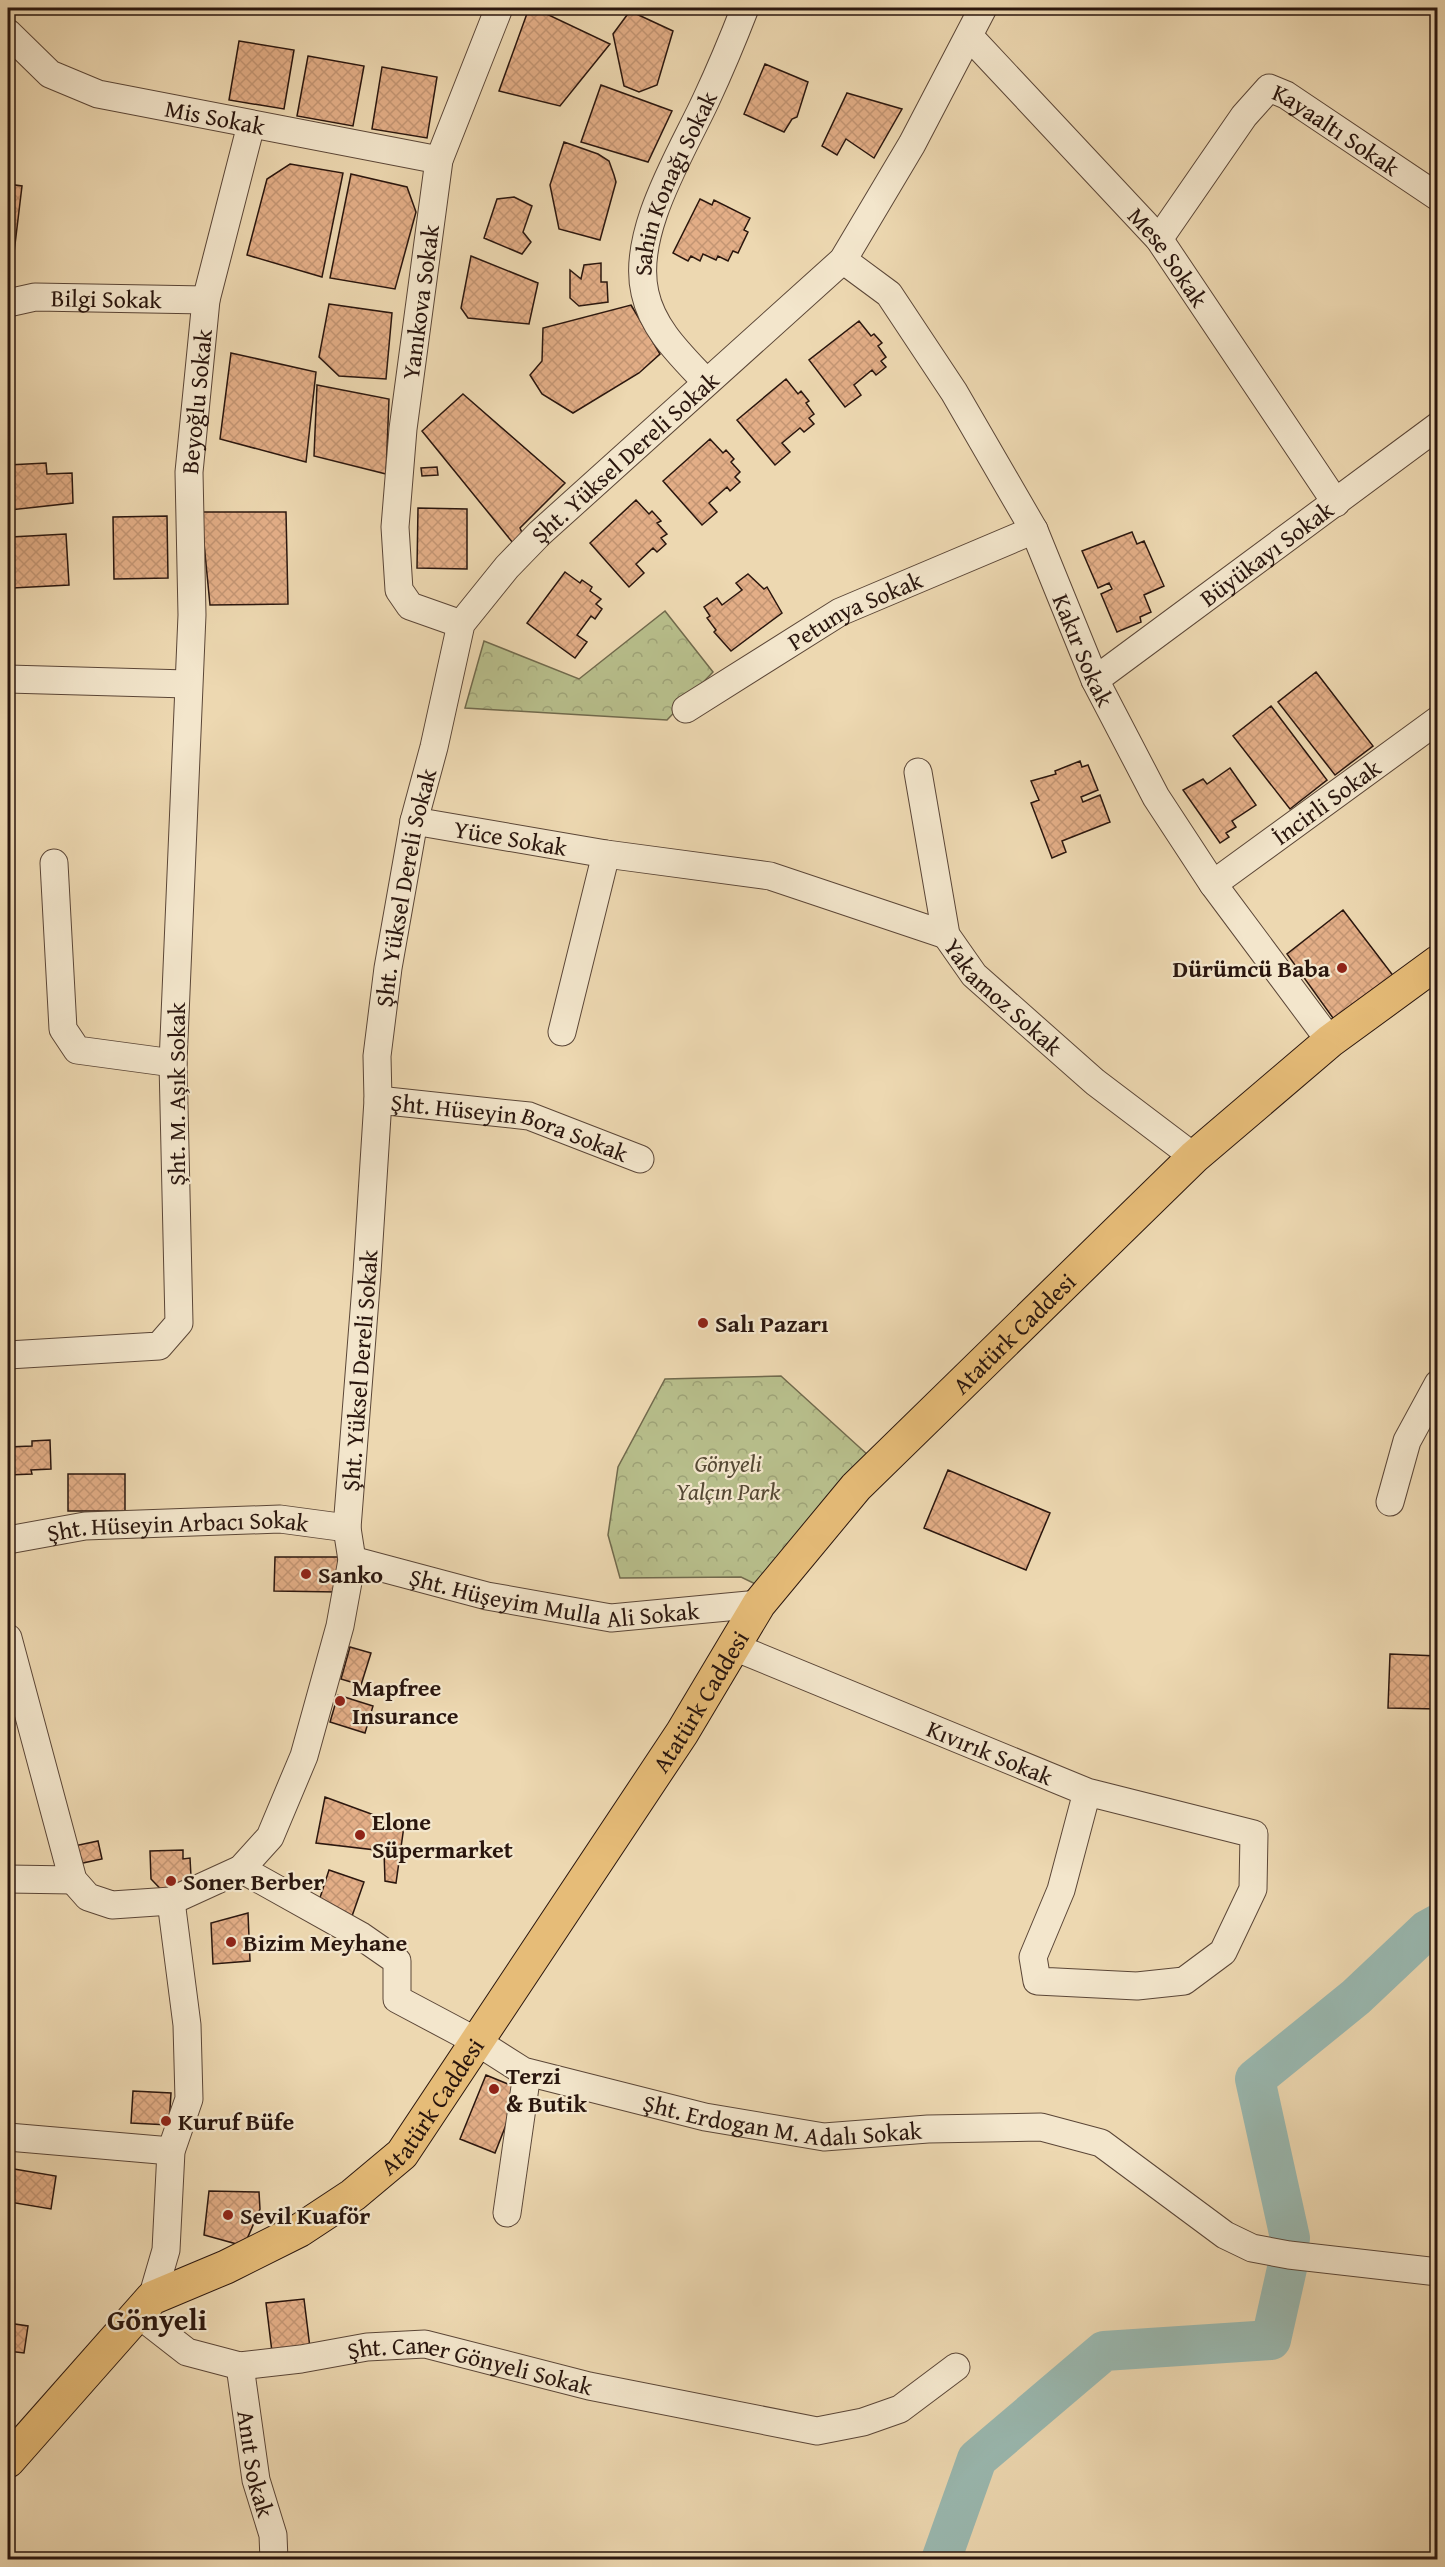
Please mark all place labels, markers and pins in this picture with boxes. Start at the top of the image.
place label: Dürümcü Baba [1173,951,1331,986]
marker: Dürümcü Baba [1335,961,1349,975]
place label: Salı Pazarı [715,1306,829,1341]
marker: Salı Pazarı [696,1316,710,1330]
place label: Sanko [318,1557,383,1592]
marker: Sanko [299,1567,313,1581]
place label: Mapfree Insurance [352,1670,459,1733]
marker: Mapfree Insurance [333,1694,347,1708]
place label: Elone Süpermarket [372,1804,513,1867]
marker: Elone Süpermarket [353,1828,367,1842]
place label: Soner Berber [183,1864,324,1899]
marker: Soner Berber [164,1874,178,1888]
place label: Bizim Meyhane [243,1925,407,1960]
marker: Bizim Meyhane [224,1935,238,1949]
place label: Terzi & Butik [506,2058,587,2121]
marker: Terzi & Butik [487,2082,501,2096]
place label: Kuruf Büfe [178,2104,294,2139]
marker: Kuruf Büfe [159,2114,173,2128]
place label: Sevil Kuaför [240,2198,370,2233]
marker: Sevil Kuaför [221,2208,235,2222]

